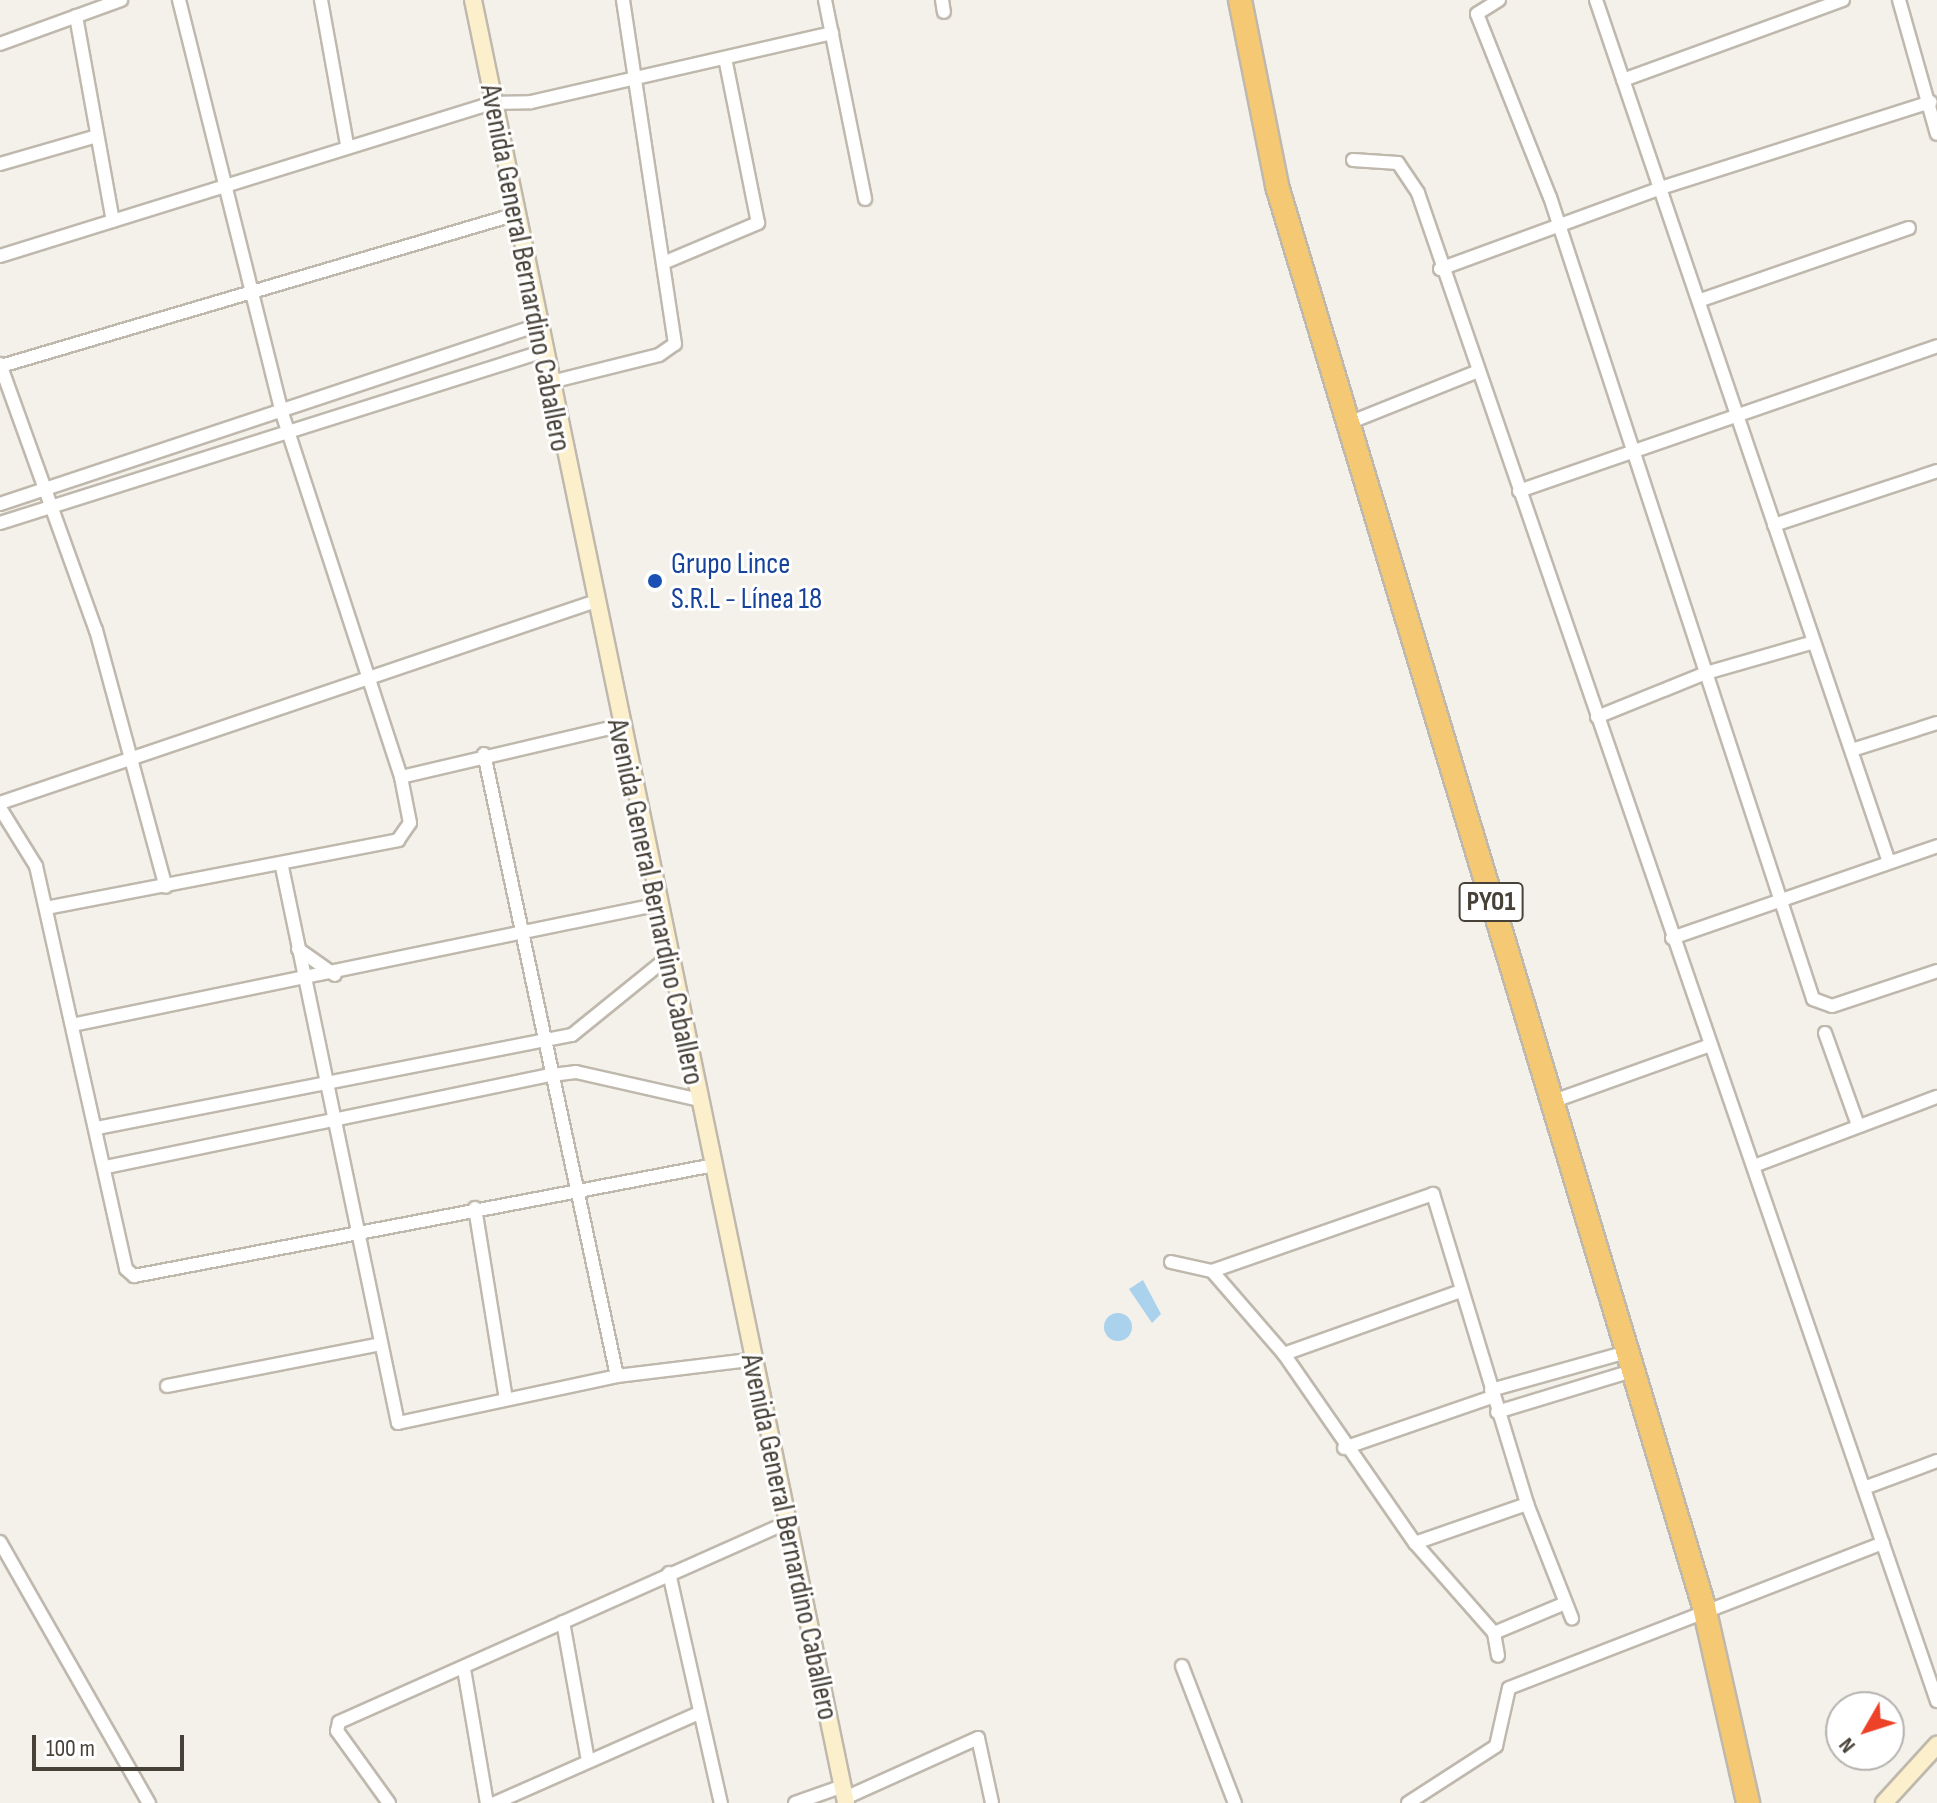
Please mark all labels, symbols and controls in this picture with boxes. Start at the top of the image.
street label: Avenida General Bernardino Caballero [472,81,578,455]
place label: Grupo Lince S.R.L - Línea 18 [671,546,822,616]
marker: Grupo Lince S.R.L - Línea 18 [646,572,664,590]
street label: Avenida General Bernardino Caballero [599,716,711,1088]
road number: PY01 [1457,878,1525,926]
street label: Avenida General Bernardino Caballero [733,1351,845,1723]
north arrow [1825,1691,1905,1771]
scale bar [36,1719,188,1769]
text: N [1833,1732,1862,1758]
text: 100 m [46,1734,95,1763]

